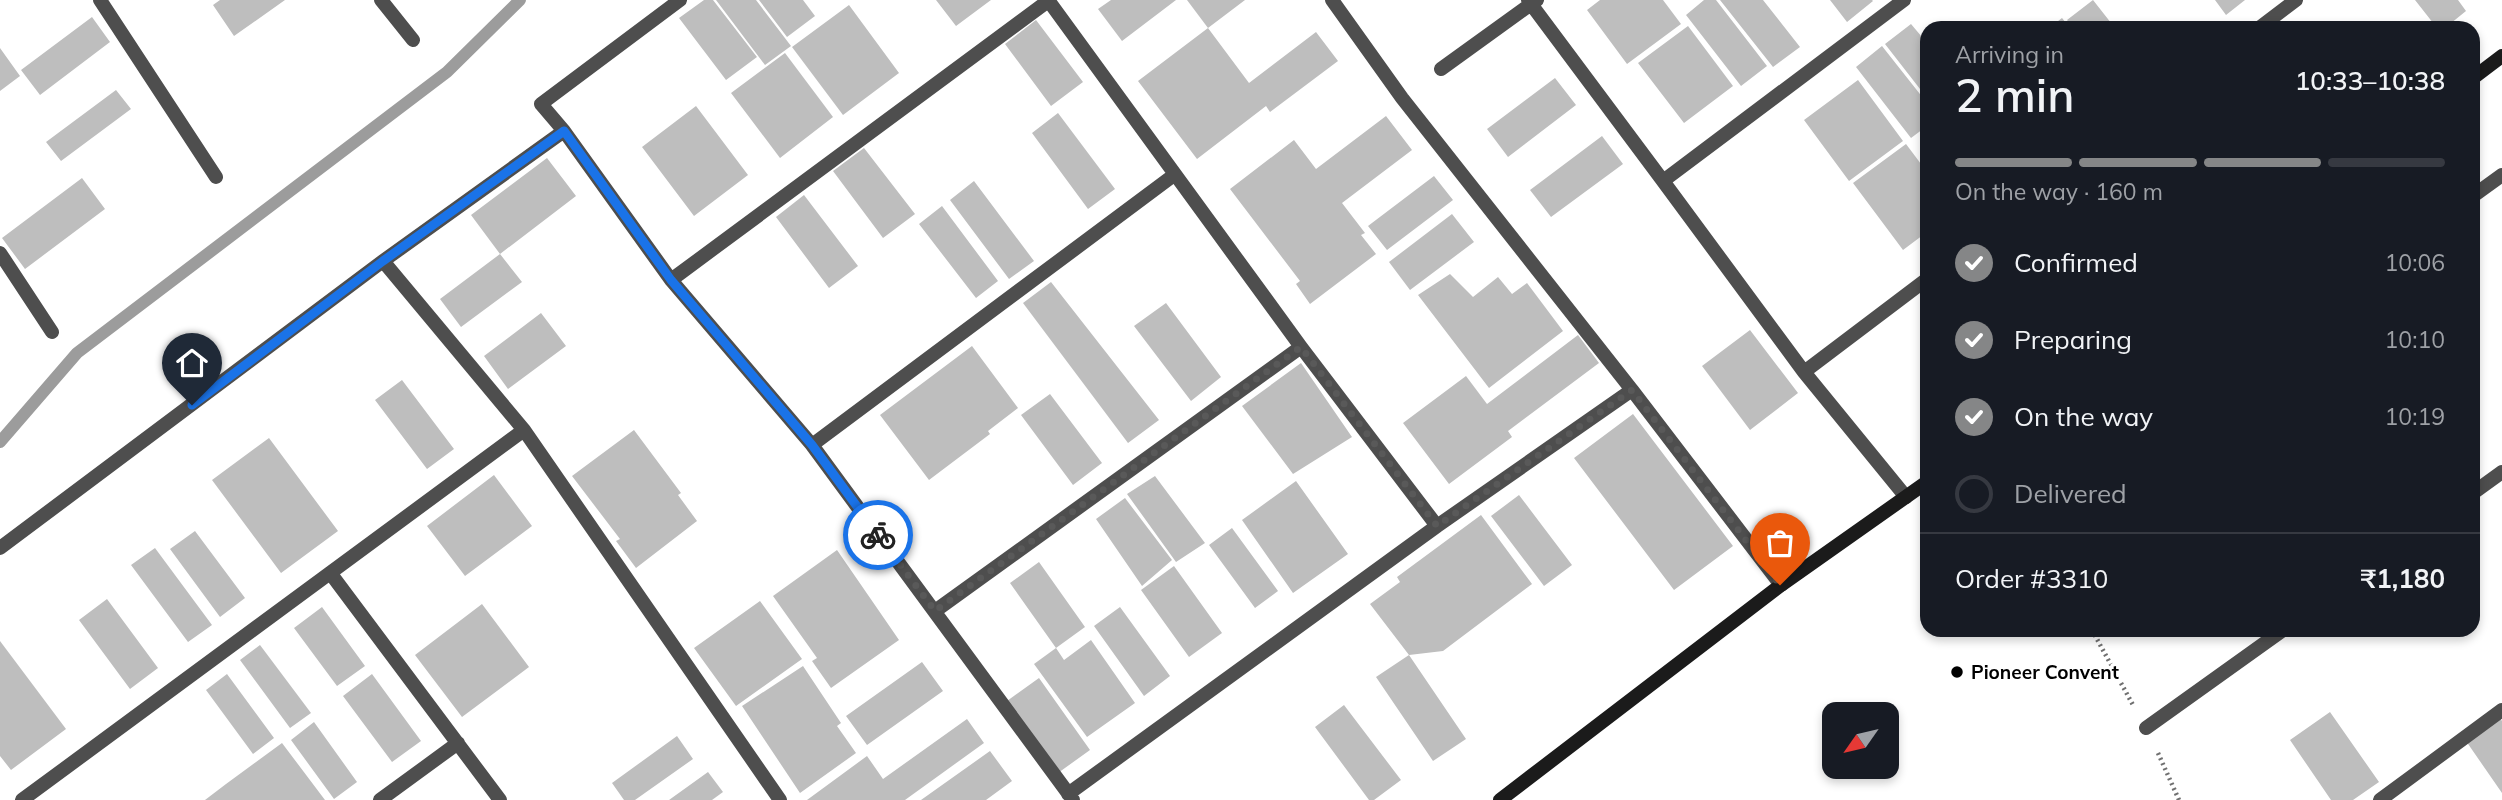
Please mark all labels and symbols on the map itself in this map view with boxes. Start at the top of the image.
pin [162,333,222,405]
courier [843,500,913,570]
pin [1750,513,1810,585]
place label: Pioneer Convent [1971,660,2119,684]
marker: Pioneer Convent [1949,664,1965,680]
north arrow [1822,702,1899,779]

